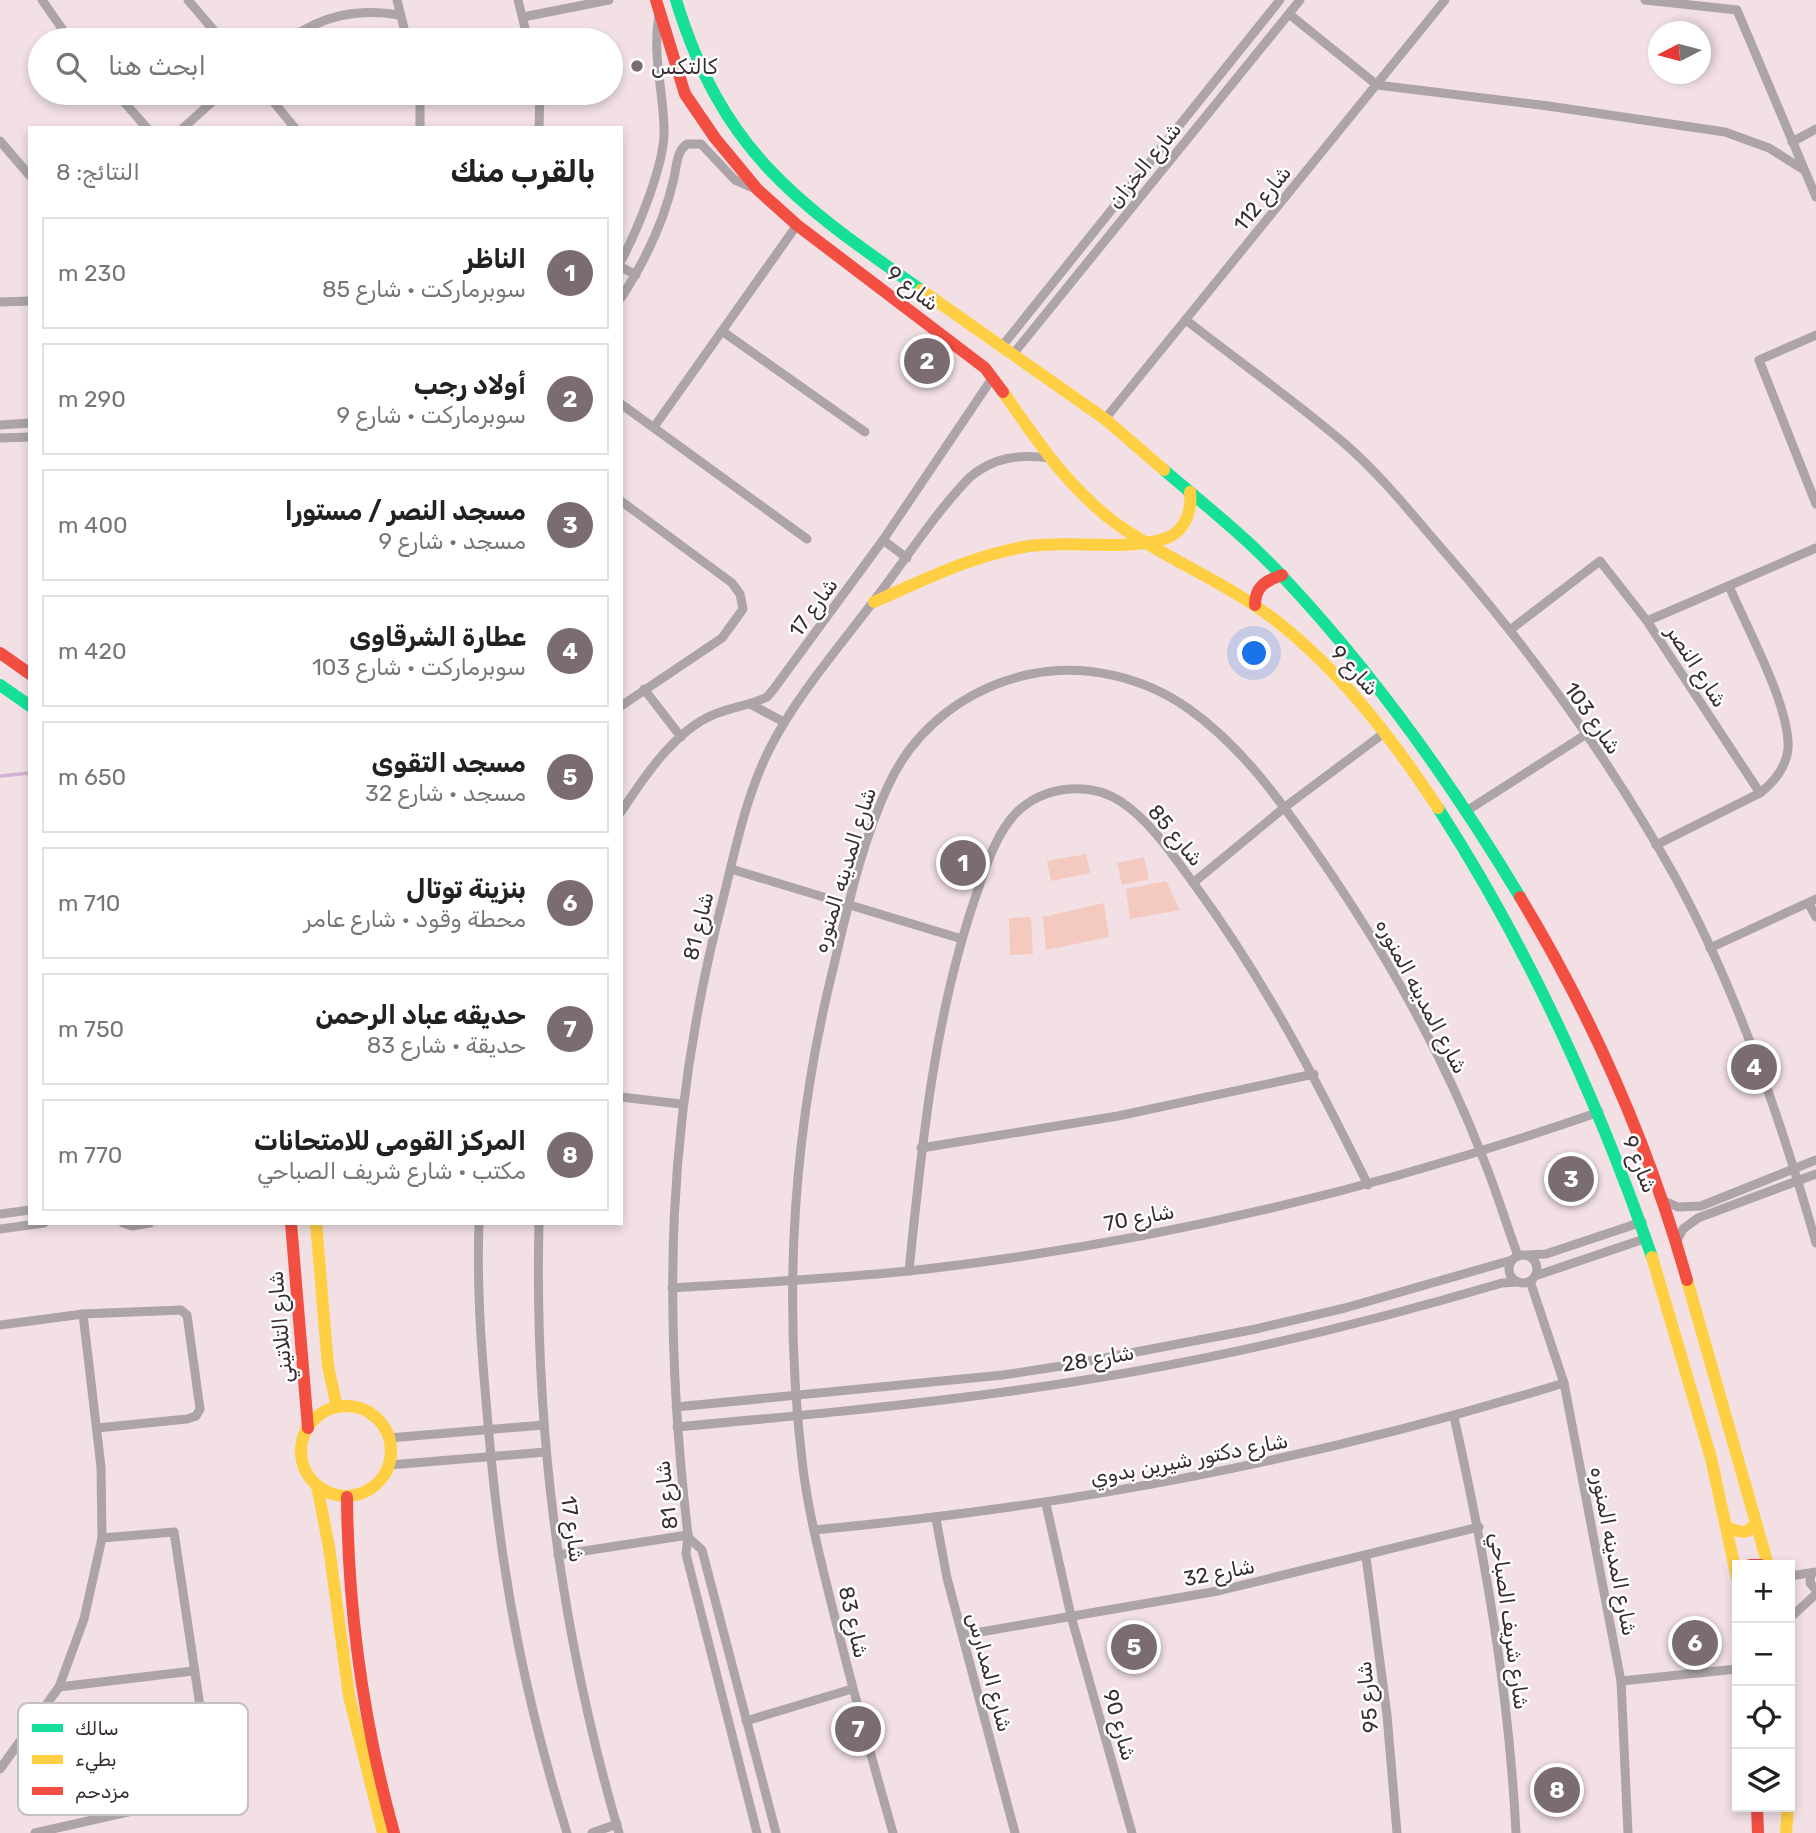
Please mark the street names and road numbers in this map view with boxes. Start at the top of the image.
street label: شارع الخزان [1102,117,1188,214]
street label: شارع 112 [1228,160,1298,237]
street label: شارع 9 [881,260,944,317]
street label: شارع 17 [783,573,844,643]
street label: شارع النصر [1658,619,1733,713]
street label: شارع 9 [1324,640,1384,702]
street label: شارع 103 [1558,677,1627,760]
street label: شارع المدينه المنوره [807,784,883,956]
street label: شارع 85 [1141,799,1209,872]
street label: شارع 81 [677,889,720,963]
street label: شارع المدينه المنوره [1369,914,1473,1079]
street label: شارع 9 [1615,1132,1663,1197]
street label: شارع 70 [1102,1198,1177,1238]
street label: شارع التلاتيني [263,1269,301,1384]
street label: شارع 28 [1060,1339,1136,1379]
street label: شارع دكتور شيرين بدوي [1088,1428,1290,1492]
street label: شارع 81 [649,1459,685,1531]
street label: شارع المدينه المنوره [1583,1464,1643,1638]
street label: شارع 17 [554,1494,590,1564]
street label: شارع شريف الصباحي [1481,1531,1535,1712]
street label: شارع 32 [1181,1553,1257,1593]
street label: شارع 83 [832,1584,874,1661]
street label: شارع المدارس [960,1609,1018,1735]
street label: شارع 95 [1351,1660,1385,1734]
street label: شارع 90 [1096,1687,1142,1764]

